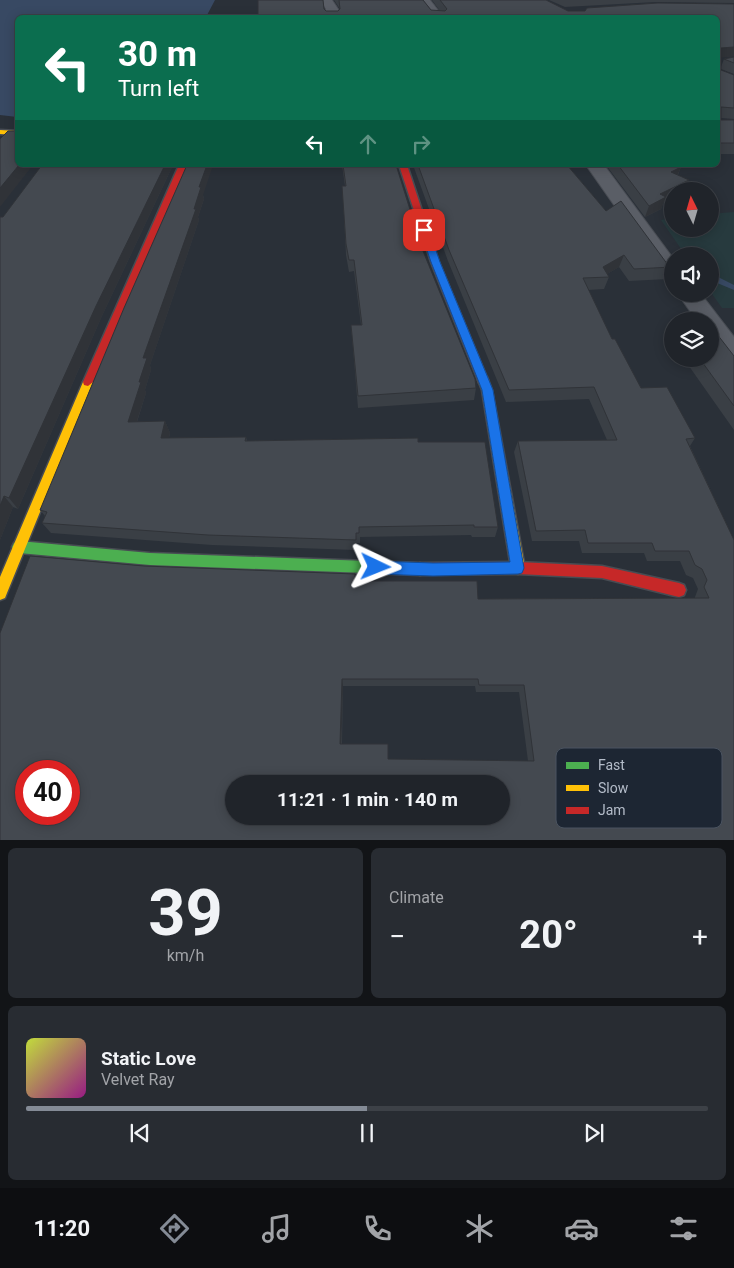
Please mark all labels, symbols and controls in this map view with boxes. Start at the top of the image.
text: 30 m [118,34,197,75]
icon: left [35,35,100,100]
text: Turn left [118,76,199,101]
icon: left [301,130,329,158]
icon: ahead [354,130,382,158]
icon: right [407,130,435,158]
north arrow [664,182,719,238]
map controls [664,182,719,367]
pin [403,209,445,251]
icon: arrive [410,216,438,244]
button: sound [664,247,719,302]
button: layers [664,312,719,367]
position arrow [349,540,401,592]
legend [556,748,722,828]
text: Fast [598,757,625,773]
speed limit sign: 40 [15,760,80,825]
text: Slow [598,780,629,796]
text: 11:21 · 1 min · 140 m [277,788,458,811]
text: Jam [598,802,626,818]
text: 39 [148,875,223,951]
text: Climate [389,888,444,907]
text: 20° [519,913,578,957]
text: − [389,920,405,953]
text: + [692,920,708,953]
text: km/h [167,946,204,965]
text: Static Love [101,1047,196,1070]
text: Velvet Ray [101,1070,175,1089]
icon: previous [126,1119,154,1147]
icon: pause [353,1119,381,1147]
icon: next [580,1119,608,1147]
icon: directions [157,1211,192,1246]
icon: music [259,1211,294,1246]
icon: phone [360,1211,395,1246]
icon: climate [462,1211,497,1246]
icon: car [564,1211,599,1246]
icon: filters [666,1211,701,1246]
text: 11:20 [33,1216,90,1241]

